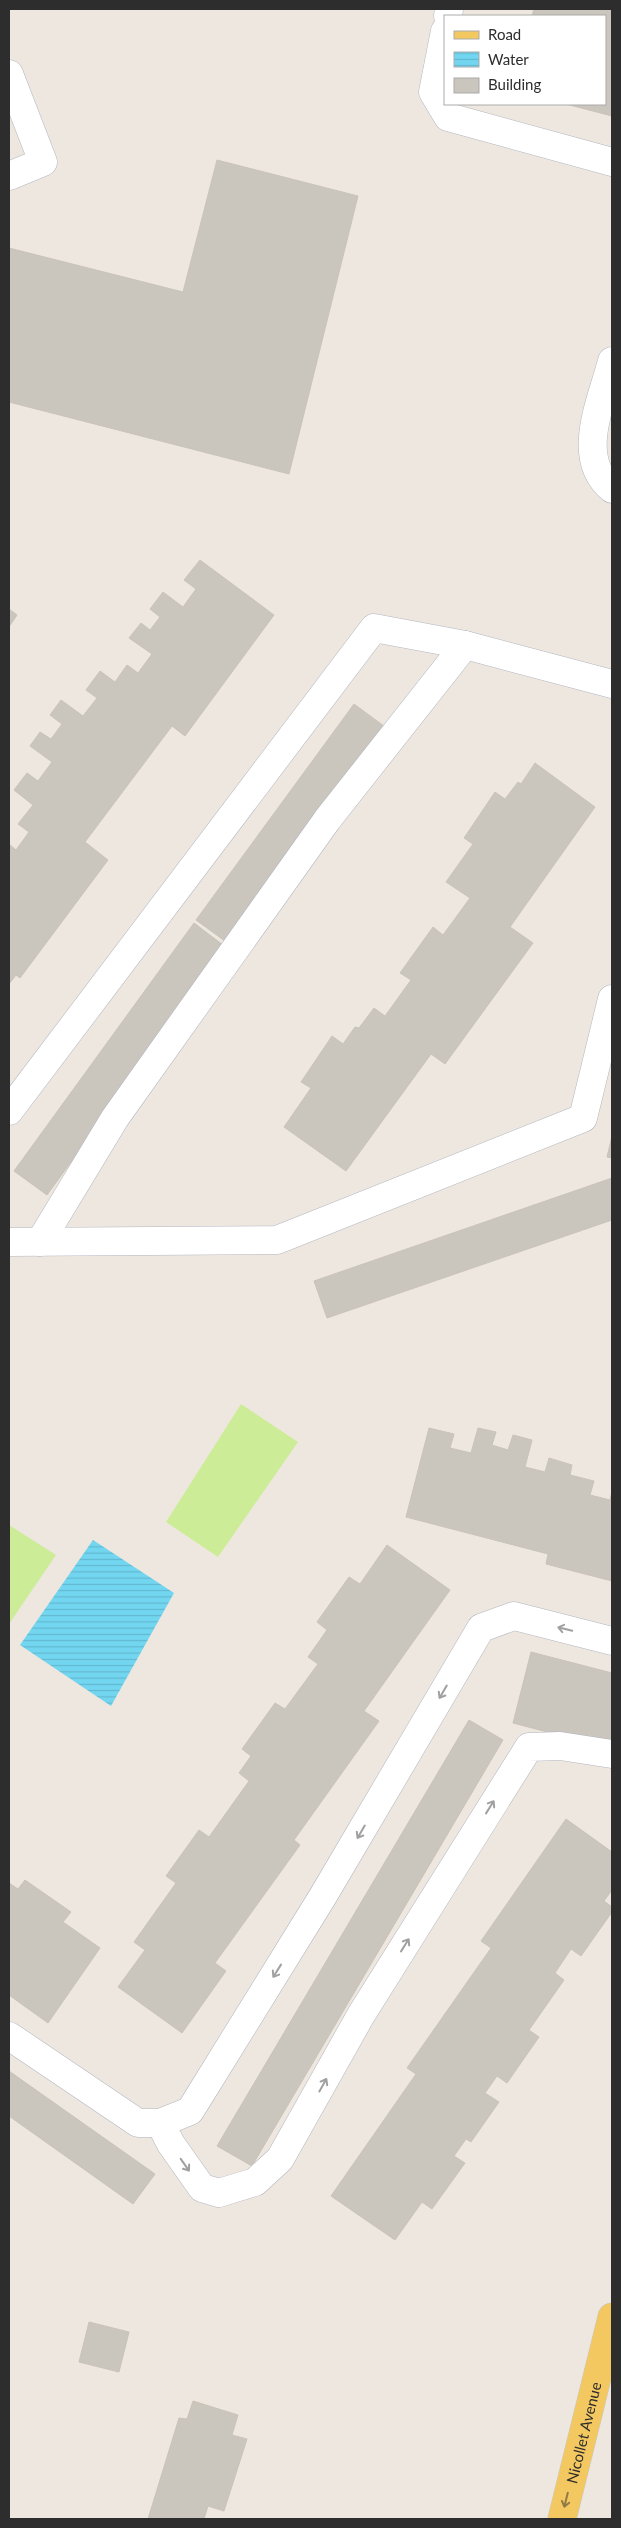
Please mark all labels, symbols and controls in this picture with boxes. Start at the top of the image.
legend [444,15,606,105]
text: Road [488,25,521,43]
text: Water [488,50,529,68]
text: Building [488,75,541,93]
one-way arrow [557,1624,573,1634]
one-way arrow [438,1685,448,1700]
one-way arrow [486,1800,496,1814]
one-way arrow [355,1825,365,1839]
one-way arrow [400,1938,410,1952]
one-way arrow [271,1964,281,1978]
one-way arrow [319,2078,328,2093]
one-way arrow [180,2157,190,2171]
street label: Nicollet Avenue [562,2380,605,2485]
one-way arrow [561,2492,571,2508]

